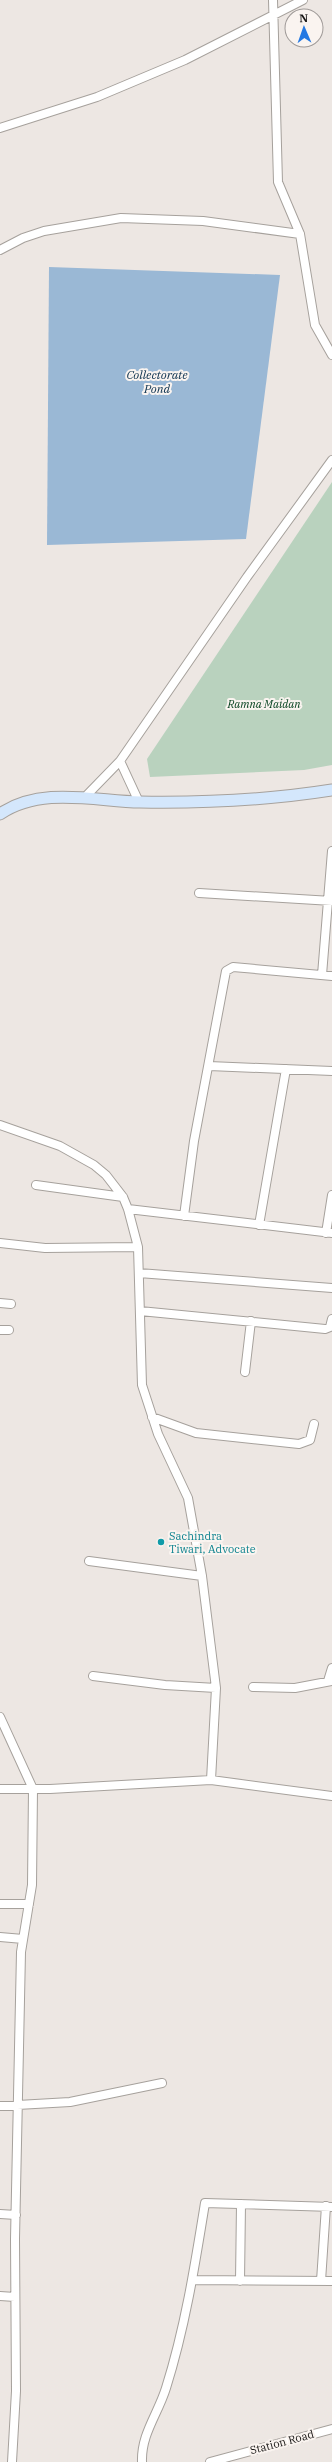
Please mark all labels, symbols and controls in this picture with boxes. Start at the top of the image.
north arrow [284,8,324,48]
text: N [299,11,309,25]
water label: Collectorate Pond [126,367,188,396]
park label: Ramna Maidan [227,697,301,711]
place label: Sachindra Tiwari, Advocate [169,1529,256,1556]
marker: Sachindra Tiwari, Advocate [156,1537,166,1547]
street label: Station Road [248,2427,316,2457]

